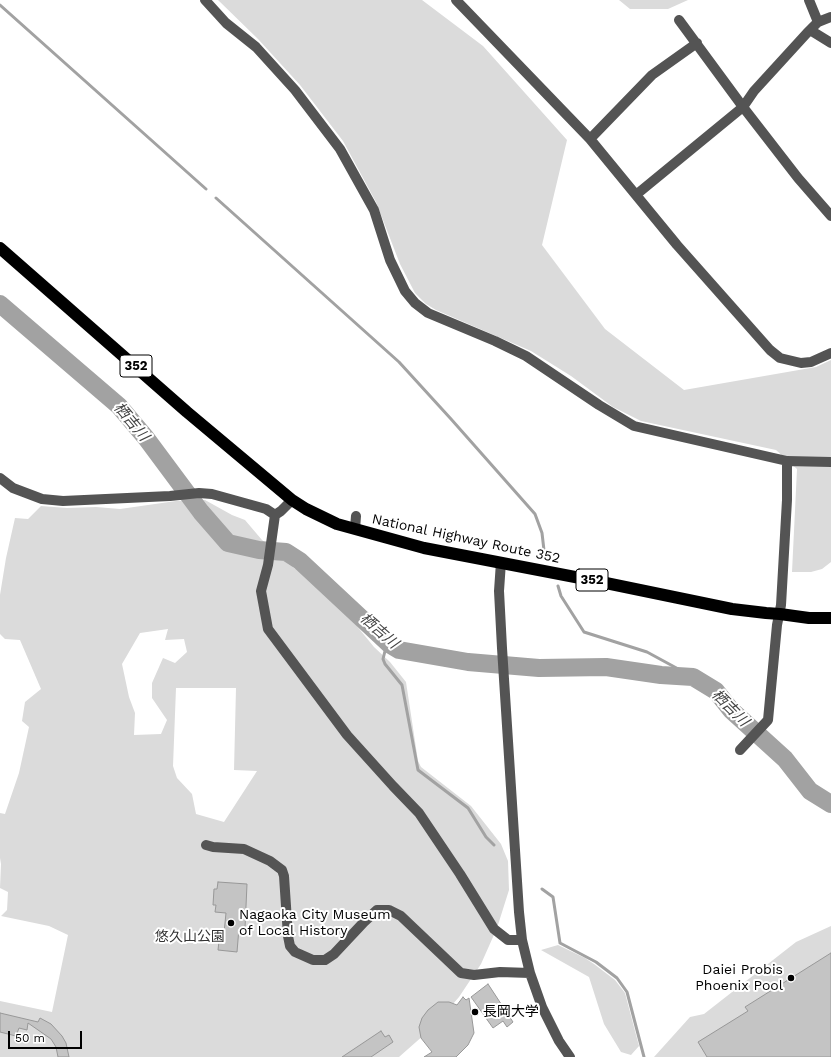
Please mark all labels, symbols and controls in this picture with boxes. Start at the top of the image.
road number: 352 [120,355,152,377]
water label: 栖吉川 [110,399,152,445]
street label: National Highway Route 352 [370,511,562,567]
road number: 352 [576,569,608,591]
water label: 栖吉川 [356,609,402,653]
water label: 栖吉川 [708,686,752,730]
place label: Nagaoka City Museum of Local History [239,907,390,940]
marker: Nagaoka City Museum of Local History [226,918,236,928]
park label: 悠久山公園 [155,929,225,945]
place label: Daiei Probis Phoenix Pool [695,962,783,994]
marker: Daiei Probis Phoenix Pool [786,973,796,983]
place label: 長岡大学 [483,1004,539,1020]
marker: 長岡大学 [470,1007,480,1017]
scale bar [10,1023,84,1049]
text: 50 m [15,1031,45,1045]

